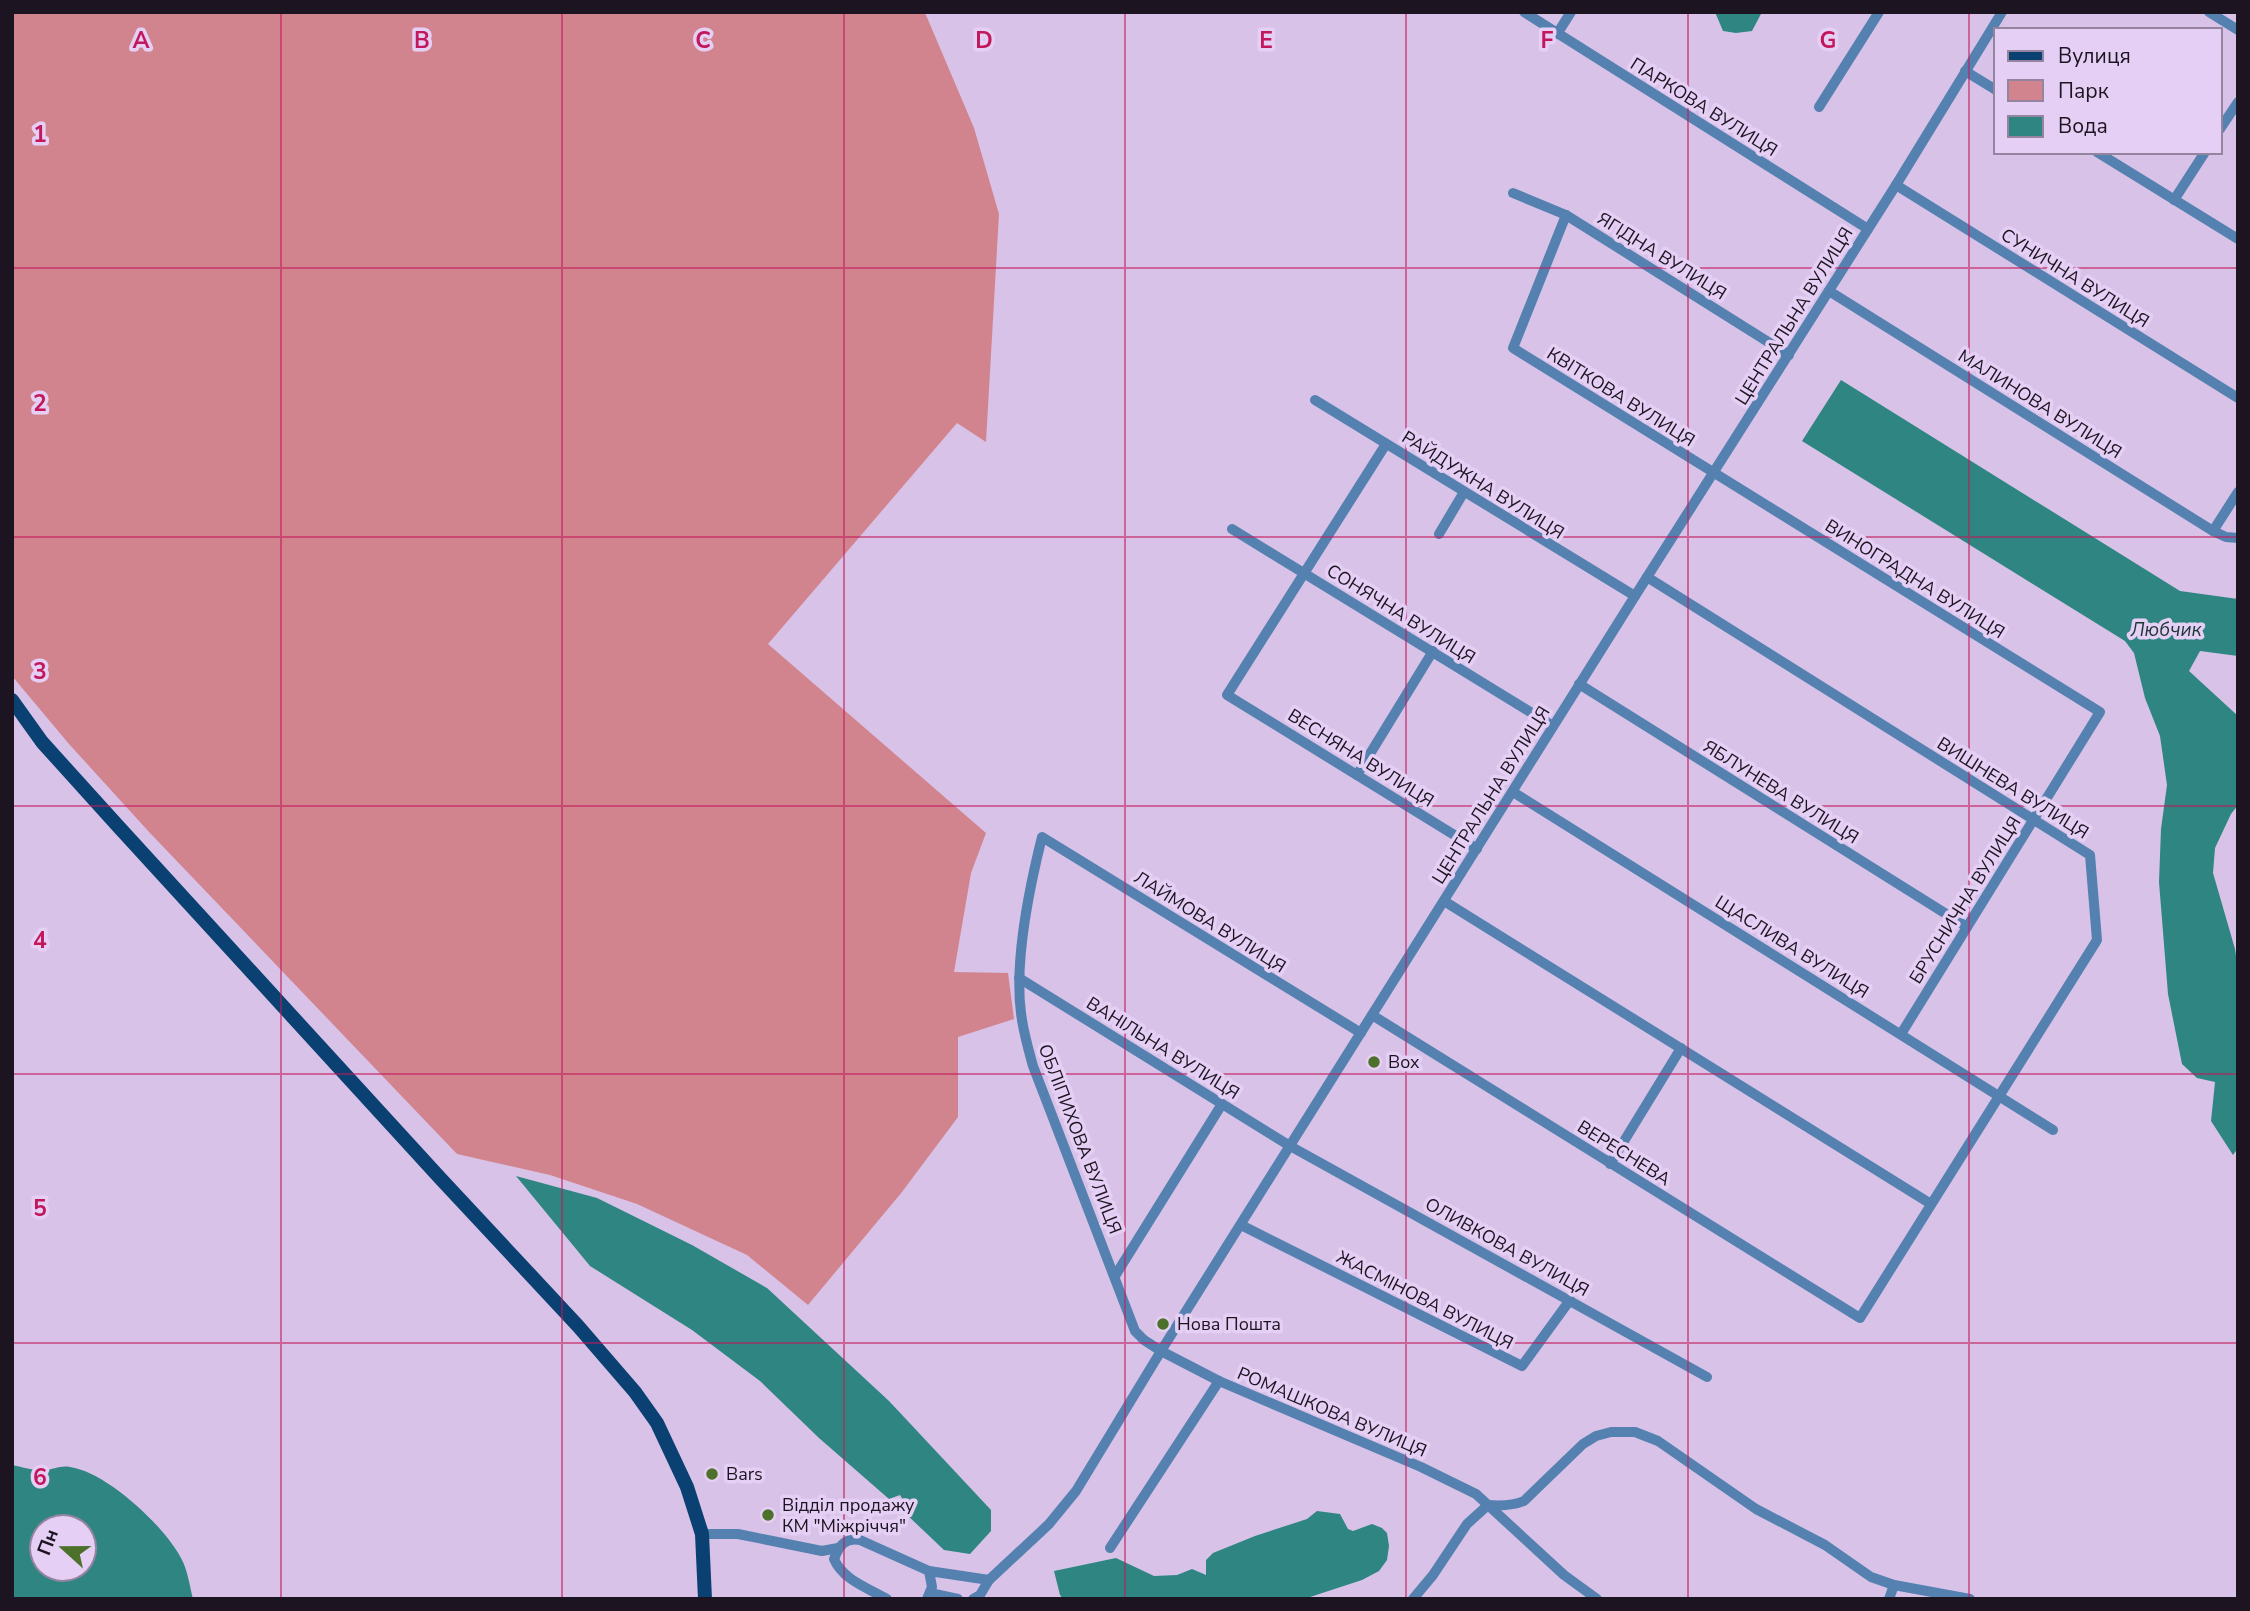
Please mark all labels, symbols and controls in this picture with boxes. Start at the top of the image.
text: A [132,25,150,56]
text: B [414,25,430,56]
text: C [695,25,711,56]
text: D [975,25,993,56]
text: E [1259,25,1273,56]
text: F [1541,25,1554,56]
text: G [1820,25,1836,56]
legend [1994,28,2222,154]
text: Вулиця [2058,42,2131,70]
street label: ПАРКОВА ВУЛИЦЯ [1626,52,1782,162]
text: Парк [2058,77,2110,105]
text: Вода [2058,112,2108,140]
text: 1 [33,119,47,150]
street label: ЯГІДНА ВУЛИЦЯ [1593,207,1731,305]
street label: ЦЕНТРАЛЬНА ВУЛИЦЯ [1729,223,1859,409]
street label: СУНИЧНА ВУЛИЦЯ [1996,223,2154,333]
street label: КВІТКОВА ВУЛИЦЯ [1542,342,1700,452]
street label: МАЛИНОВА ВУЛИЦЯ [1954,344,2126,464]
text: 2 [33,388,47,419]
street label: РАЙДУЖНА ВУЛИЦЯ [1397,425,1569,545]
street label: ВИНОГРАДНА ВУЛИЦЯ [1821,514,2009,644]
street label: СОНЯЧНА ВУЛИЦЯ [1322,558,1480,670]
water label: Любчик [2129,617,2203,643]
text: 3 [33,656,47,687]
street label: ЦЕНТРАЛЬНА ВУЛИЦЯ [1426,702,1556,888]
street label: ВЕСНЯНА ВУЛИЦЯ [1283,703,1439,813]
street label: ВИШНЕВА ВУЛИЦЯ [1933,732,2093,844]
street label: ЯБЛУНЕВА ВУЛИЦЯ [1699,734,1863,850]
street label: БРУСНИЧНА ВУЛИЦЯ [1904,812,2026,988]
street label: ЛАЙМОВА ВУЛИЦЯ [1129,865,1291,979]
street label: ЩАСЛИВА ВУЛИЦЯ [1711,890,1873,1004]
text: 4 [33,925,47,956]
street label: ВАНІЛЬНА ВУЛИЦЯ [1082,991,1244,1105]
street label: ОБЛІПИХОВА ВУЛИЦЯ [1033,1041,1127,1237]
place label: Box [1388,1050,1420,1074]
marker: Box [1366,1054,1382,1070]
street label: ВЕРЕСНЕВА [1573,1115,1675,1191]
street label: ОЛИВКОВА ВУЛИЦЯ [1421,1192,1593,1302]
text: 5 [33,1193,47,1224]
street label: ЖАСМІНОВА ВУЛИЦЯ [1333,1245,1517,1355]
place label: Нова Пошта [1177,1312,1281,1336]
marker: Нова Пошта [1155,1316,1171,1332]
street label: РОМАШКОВА ВУЛИЦЯ [1234,1361,1430,1463]
text: 6 [33,1462,47,1493]
place label: Bars [726,1462,763,1486]
marker: Bars [704,1466,720,1482]
place label: Відділ продажу КМ "Міжріччя" [782,1493,915,1538]
marker: Відділ продажу КМ "Міжріччя" [760,1507,776,1523]
north arrow [28,1513,98,1583]
text: Пн [31,1525,65,1559]

